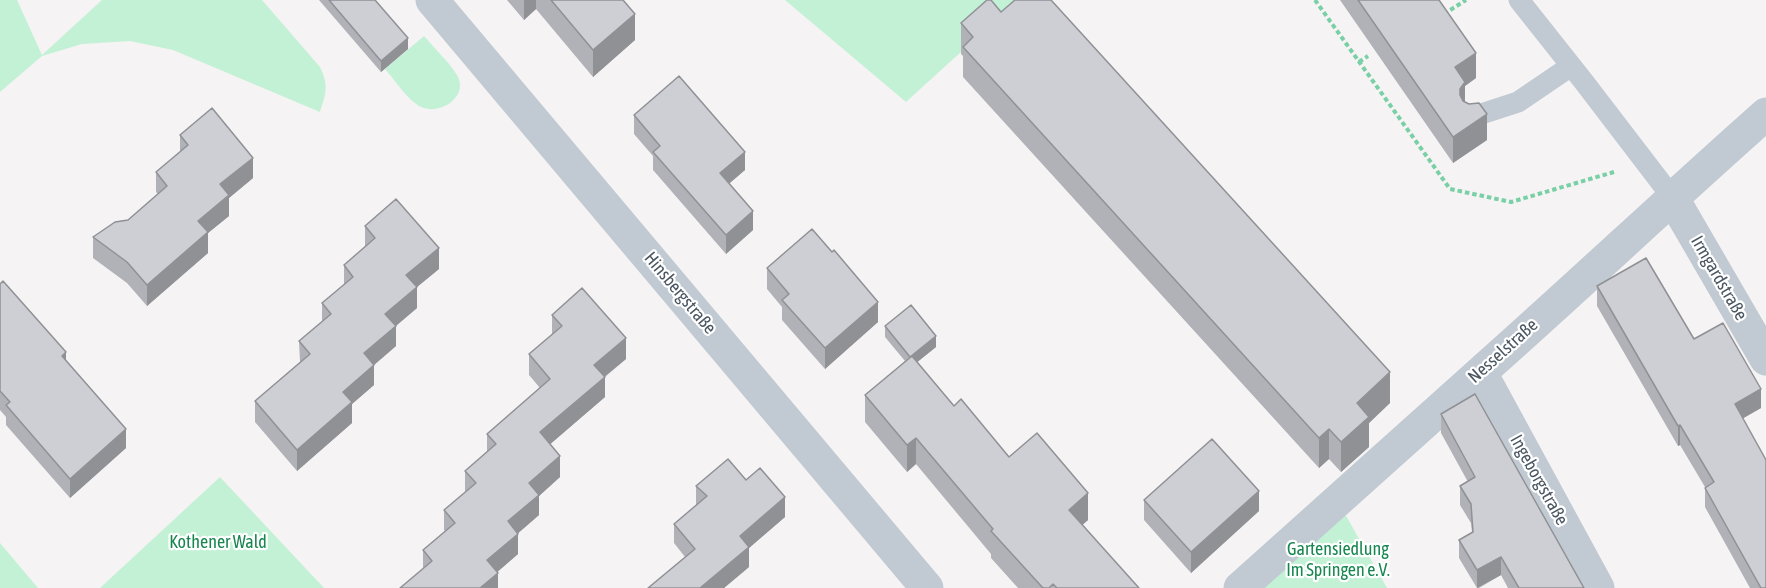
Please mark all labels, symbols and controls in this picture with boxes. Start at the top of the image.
street label: Irmgardstraße [1686,232,1752,324]
street label: Hinsbergstraße [639,248,721,338]
street label: Nesselstraße [1464,314,1542,388]
street label: Ingeborgstraße [1505,431,1573,529]
park label: Kothener Wald [169,531,267,553]
park label: Gartensiedlung Im Springen e.V. [1286,538,1390,580]

